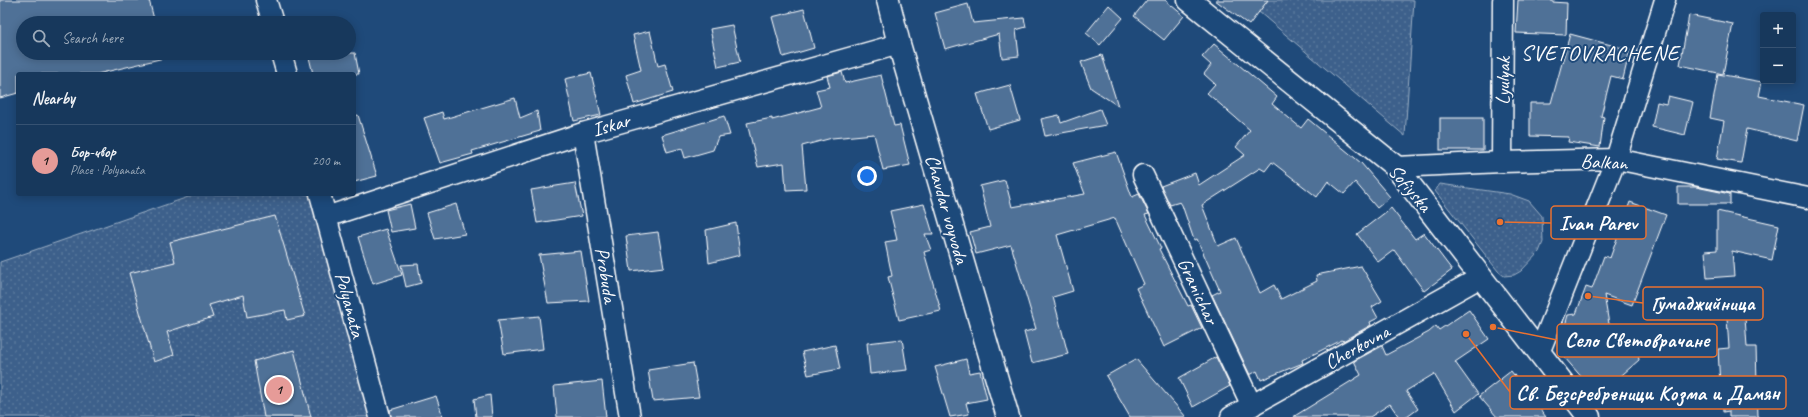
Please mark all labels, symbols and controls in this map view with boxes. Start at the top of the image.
map controls [1760,12,1796,84]
button: + [1760,12,1796,48]
search box [16,16,356,60]
icon: search [30,27,52,49]
text: Search here [62,29,123,48]
district label: SVETOVRACHENE [1521,39,1682,67]
button: − [1760,48,1796,84]
street label: Lyulyak [1490,55,1516,105]
text: Nearby [32,88,75,109]
street label: Iskar [589,107,634,142]
text: Бор-чвор [70,143,116,162]
street label: Balkan [1580,148,1629,176]
street label: Chavdar voyvoda [920,152,975,268]
text: 1 [42,153,48,169]
text: 200 m [312,153,340,169]
street label: Sofiyska [1383,159,1438,219]
text: Place · Polyanata [70,162,145,178]
your location [857,166,877,186]
callout: Ivan Parev [1551,206,1646,239]
text: Ivan Parev [1559,210,1639,236]
street label: Probuda [589,246,623,306]
street label: Granichar [1172,254,1225,330]
street label: Polyanata [329,270,371,342]
callout: Гумаджийница [1643,287,1763,320]
text: Гумаджийница [1651,290,1757,316]
street label: Cherkovna [1320,318,1396,375]
callout: Село Световрачане [1557,324,1717,357]
text: Село Световрачане [1565,327,1711,353]
pin: 1 [266,375,292,405]
callout: Св. Безсребреници Козма и Дамян [1510,376,1786,409]
text: Св. Безсребреници Козма и Дамян [1516,380,1781,407]

